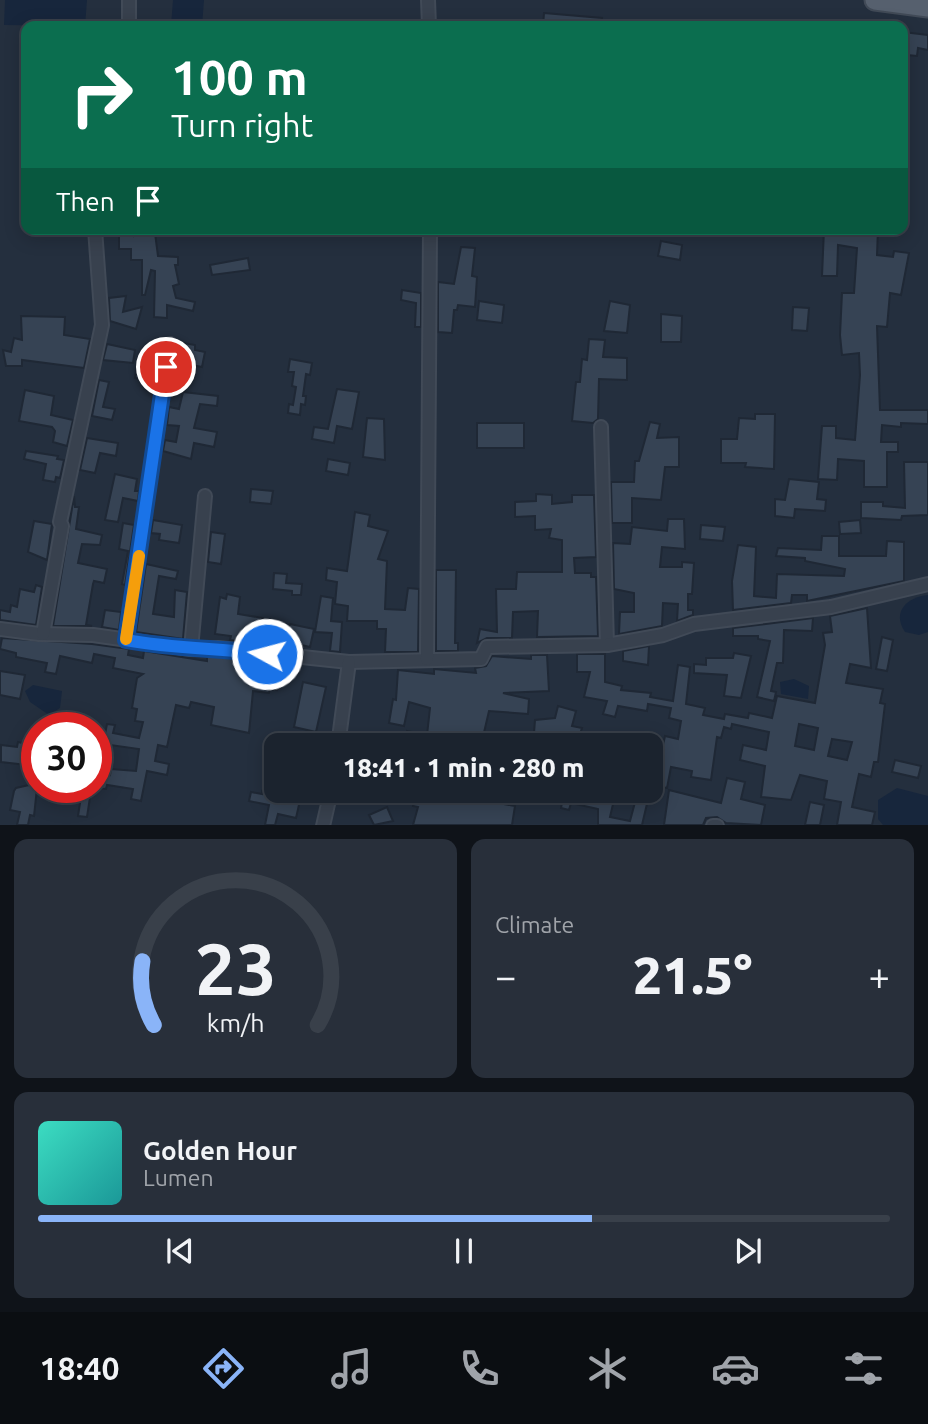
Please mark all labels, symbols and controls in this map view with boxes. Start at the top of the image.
icon: right [56,49,147,140]
text: 100 m [171,49,308,104]
text: Turn right [171,107,313,143]
icon: arrive [129,182,167,220]
text: Then [56,187,115,216]
pin [136,337,196,397]
icon: arrive [147,348,185,386]
position arrow [230,617,304,691]
speed limit sign: 30 [21,712,112,803]
text: 18:41 · 1 min · 280 m [343,753,584,782]
text: Climate [495,912,574,937]
text: 23 [194,927,277,1009]
text: 21.5° [633,946,752,1004]
text: − [495,955,516,997]
text: + [869,955,890,997]
text: km/h [207,1008,264,1036]
text: Golden Hour [143,1136,297,1165]
text: Lumen [143,1165,214,1190]
icon: previous [161,1232,199,1270]
icon: pause [445,1232,483,1270]
icon: next [729,1232,767,1270]
icon: directions [199,1344,248,1393]
icon: music [327,1344,376,1393]
icon: phone [455,1344,504,1393]
icon: climate [583,1344,632,1393]
icon: car [711,1344,760,1393]
icon: filters [839,1344,888,1393]
text: 18:40 [40,1350,120,1386]

